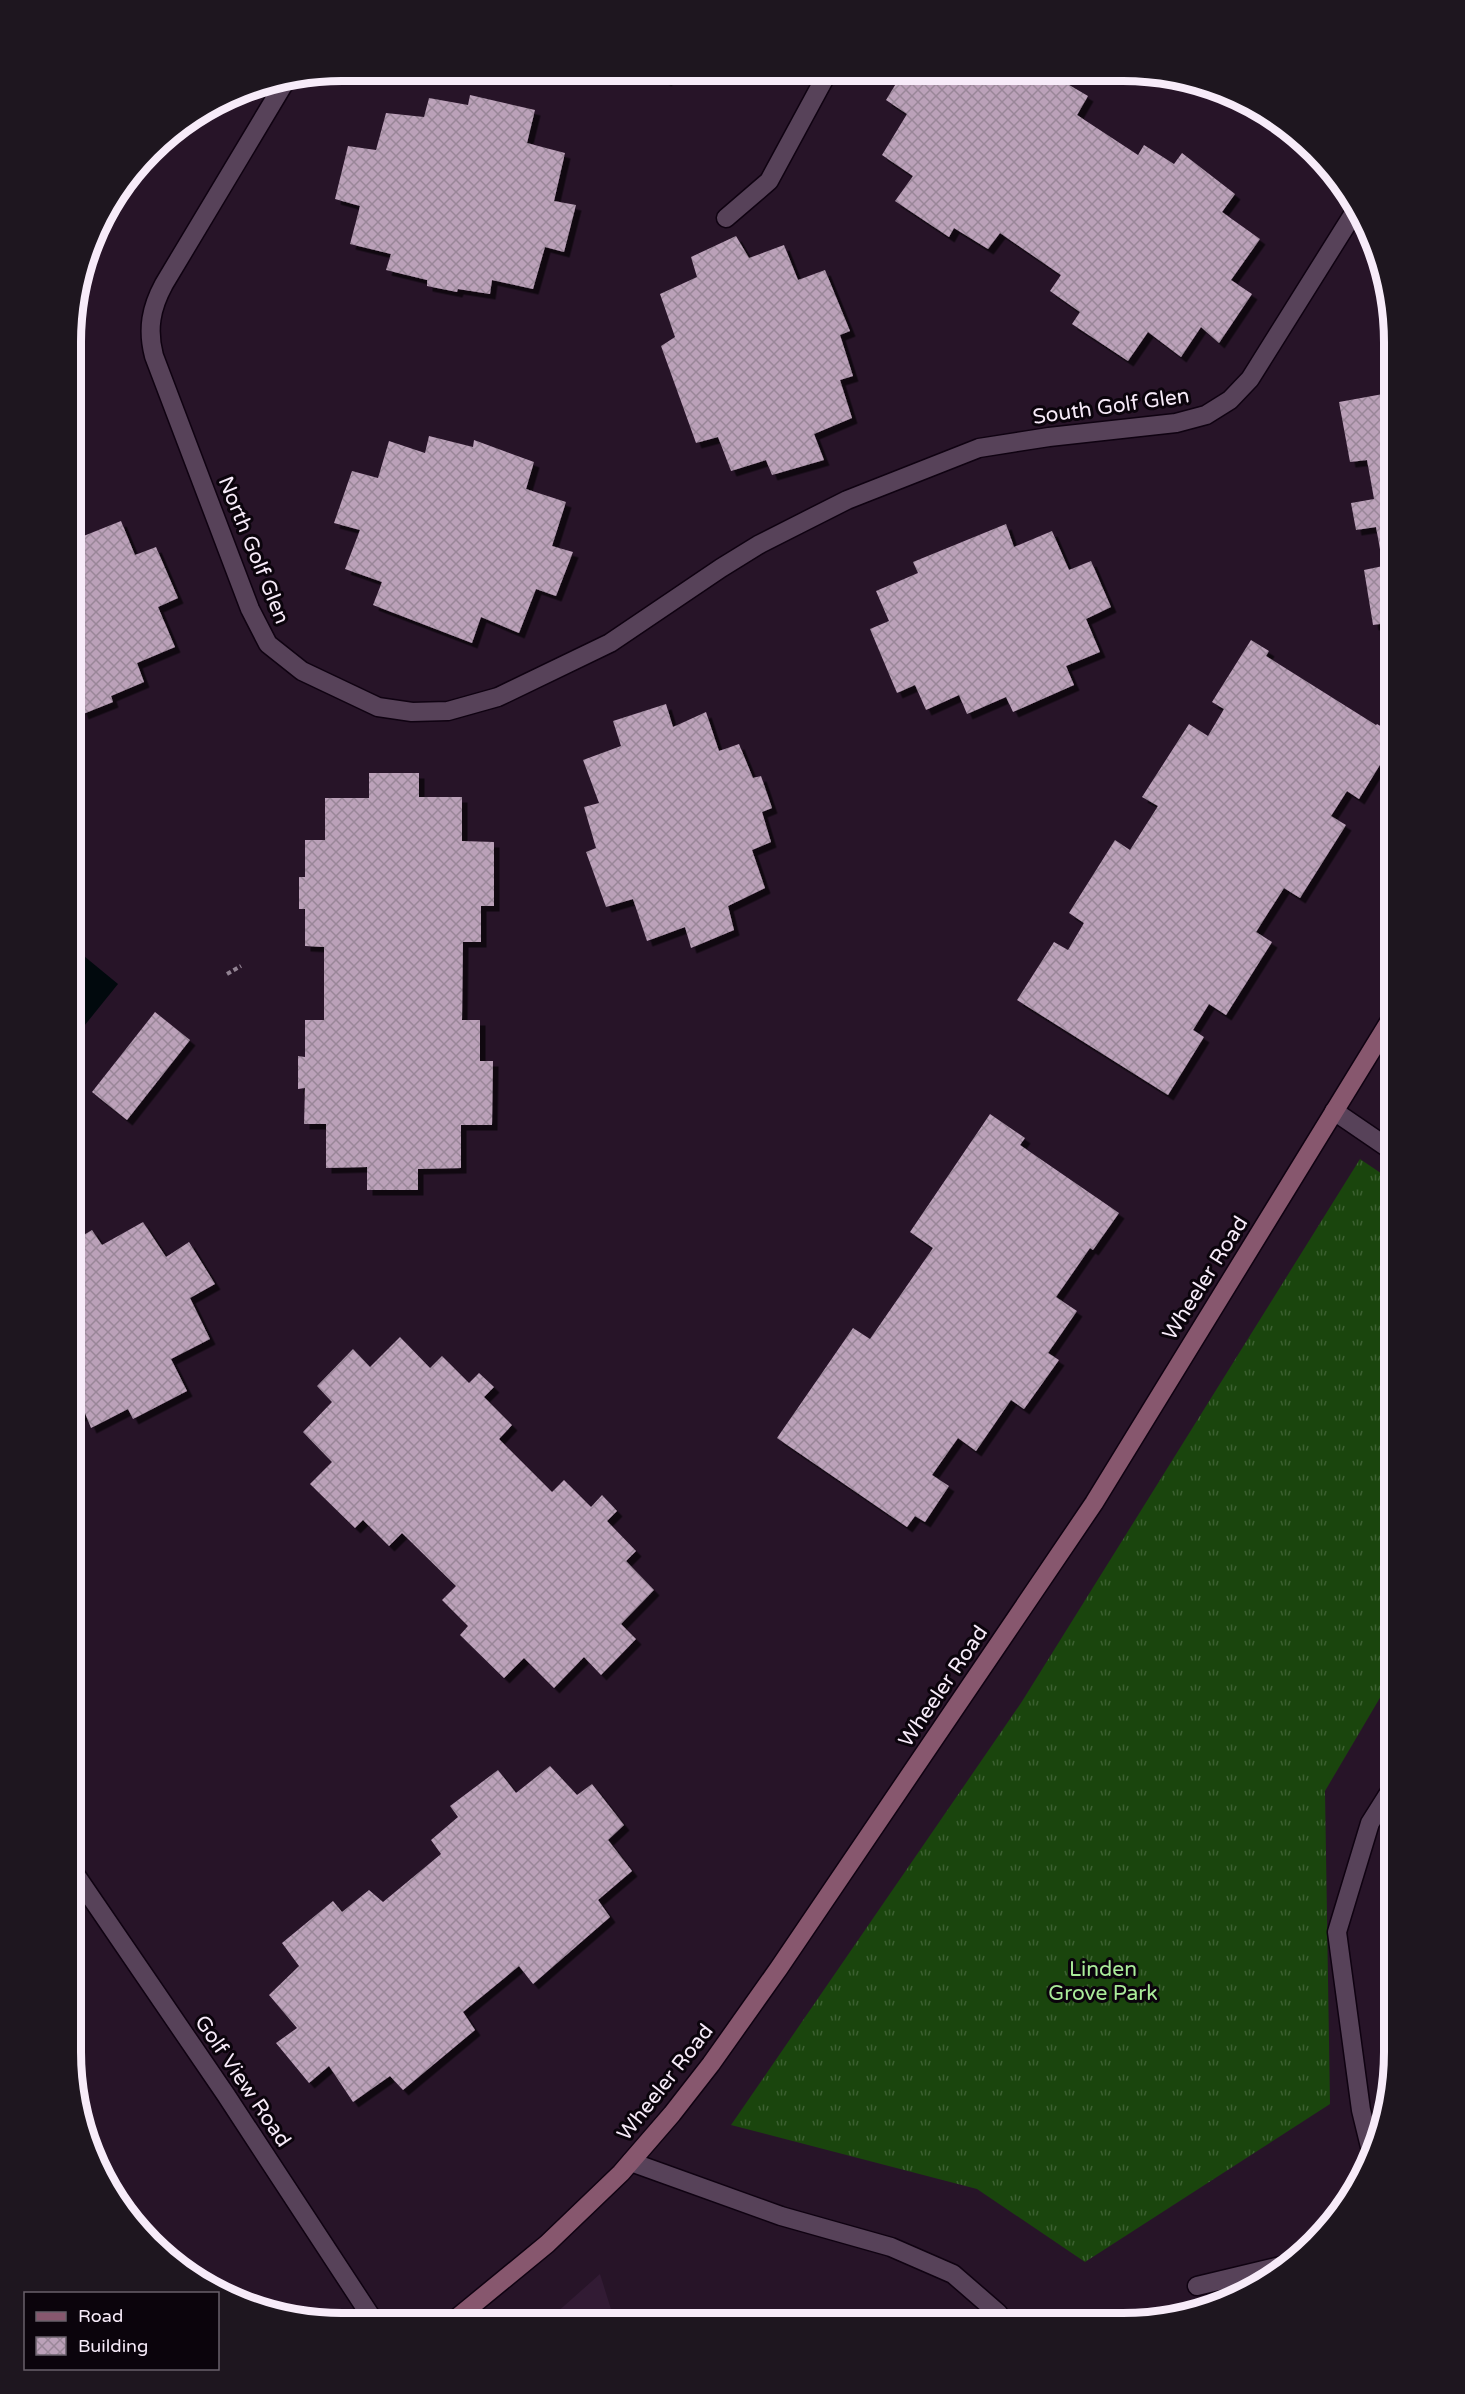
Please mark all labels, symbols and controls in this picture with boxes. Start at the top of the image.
street label: South Golf Glen [1031,383,1191,430]
street label: North Golf Glen [213,473,295,628]
street label: Wheeler Road [1157,1212,1253,1345]
street label: Wheeler Road [894,1621,993,1752]
park label: Linden Grove Park [1048,1957,1158,2006]
street label: Golf View Road [189,2011,296,2152]
street label: Wheeler Road [612,2019,719,2146]
legend [24,2292,219,2370]
text: Road [78,2305,123,2327]
text: Building [78,2335,148,2357]

